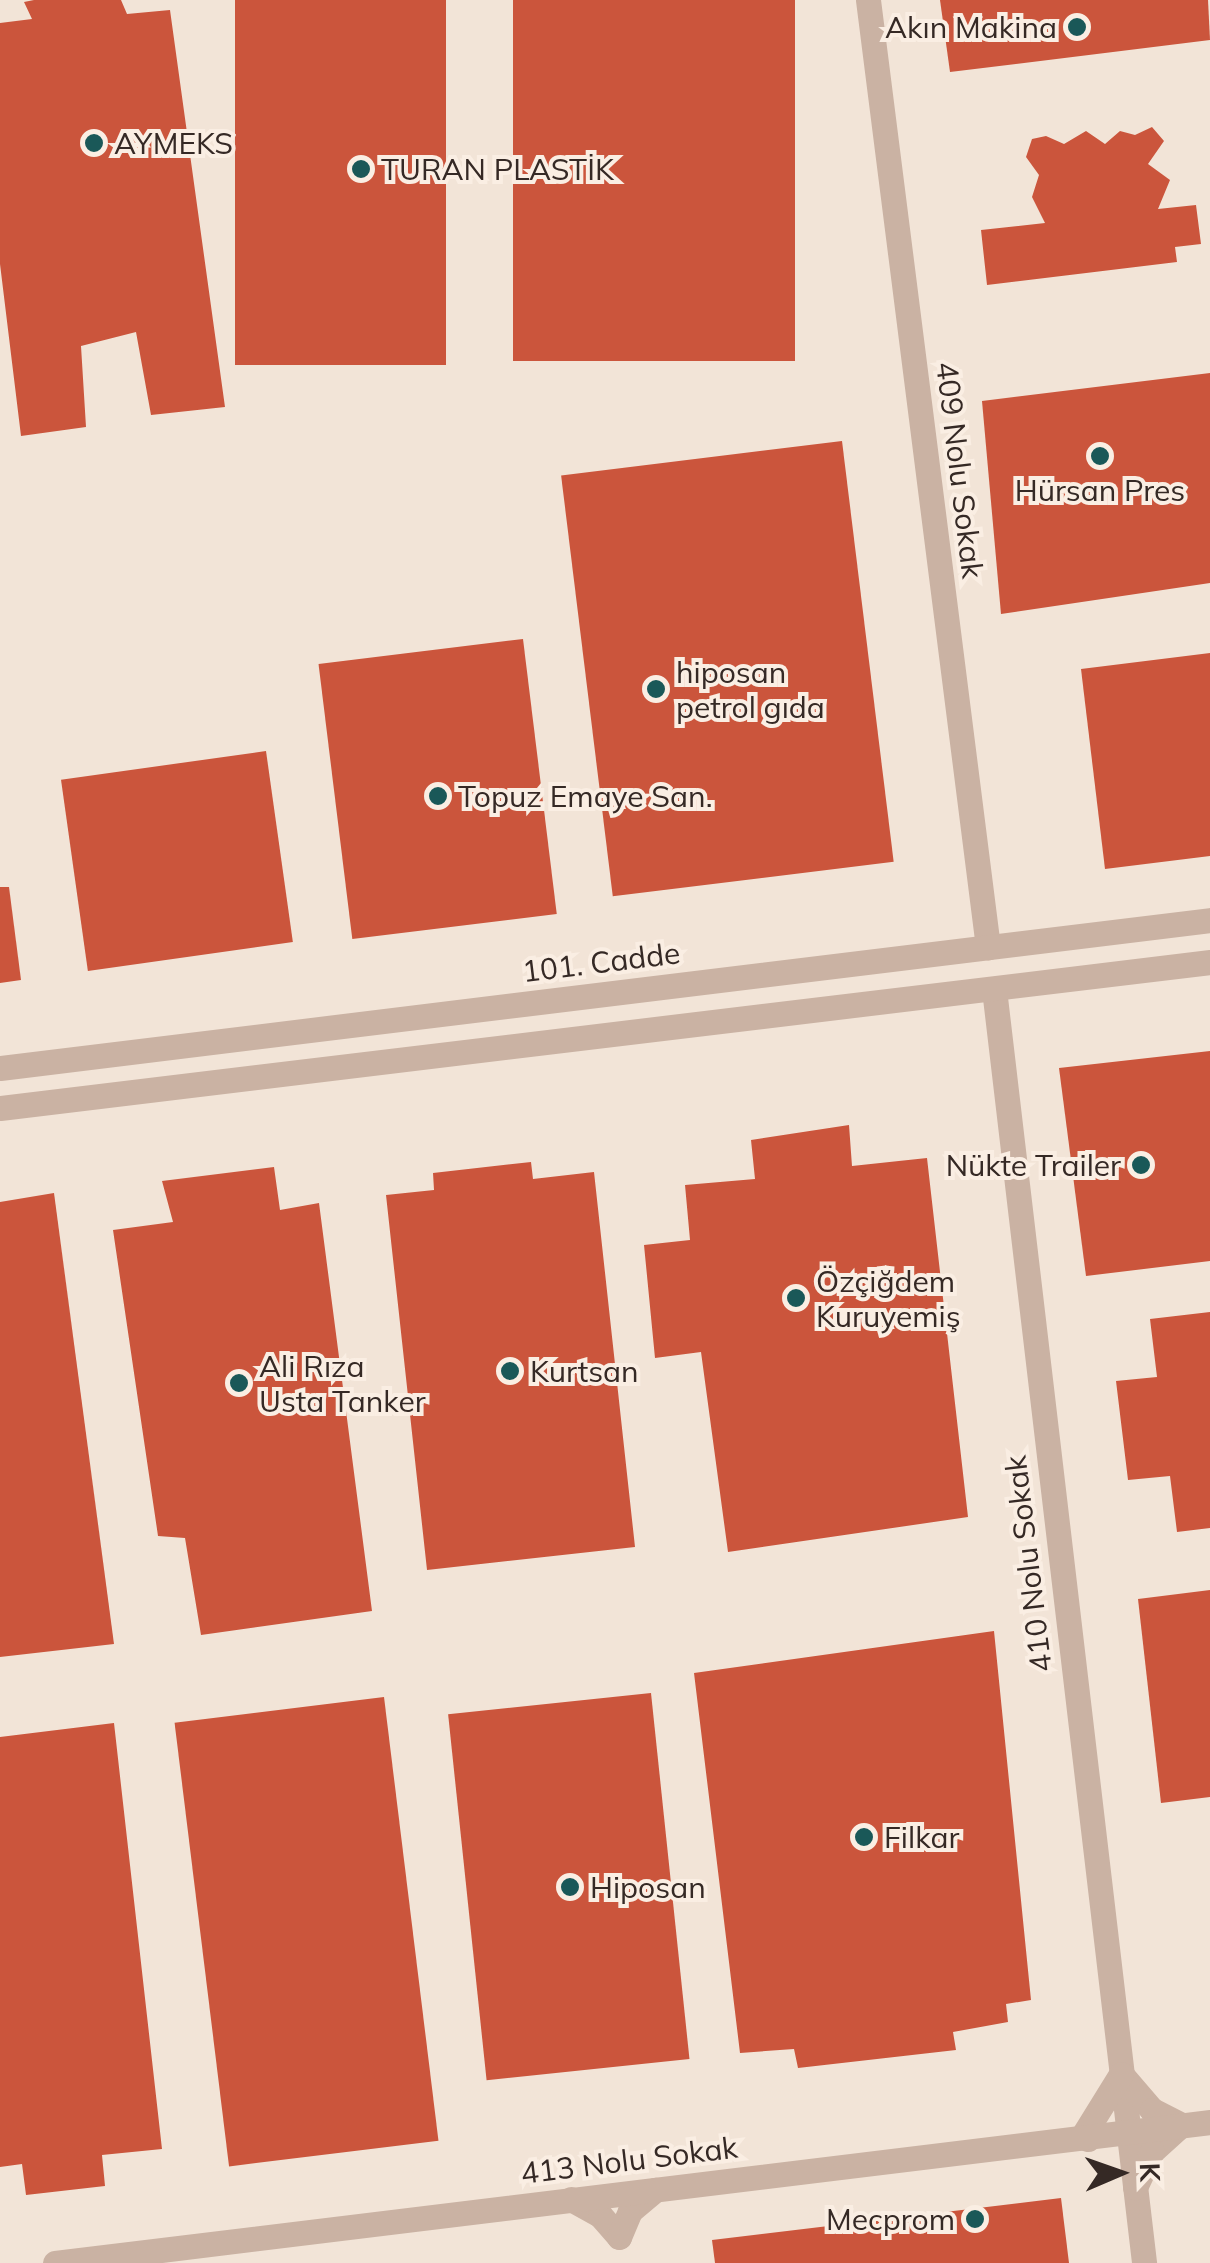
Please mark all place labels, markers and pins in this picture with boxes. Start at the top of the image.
place label: Akın Makina [885,9,1057,45]
marker: Akın Makina [1066,16,1088,38]
place label: AYMEKS [114,125,233,161]
marker: AYMEKS [83,132,105,154]
place label: TURAN PLASTİK [381,151,614,187]
marker: TURAN PLASTİK [350,158,372,180]
marker: Hürsan Pres [1089,445,1111,467]
place label: Hürsan Pres [1015,472,1185,508]
place label: hiposan petrol gıda [676,654,825,724]
marker: hiposan petrol gıda [645,678,667,700]
place label: Topuz Emaye San. [458,778,712,814]
marker: Topuz Emaye San. [427,785,449,807]
place label: Nükte Trailer [946,1147,1121,1183]
marker: Nükte Trailer [1130,1154,1152,1176]
place label: Özçiğdem Kuruyemiş [816,1263,961,1334]
marker: Özçiğdem Kuruyemiş [785,1287,807,1309]
place label: Ali Rıza Usta Tanker [259,1348,426,1418]
place label: Kurtsan [530,1353,639,1389]
marker: Kurtsan [499,1360,521,1382]
marker: Ali Rıza Usta Tanker [228,1372,250,1394]
place label: Filkar [884,1819,959,1855]
marker: Filkar [853,1826,875,1848]
place label: Hiposan [590,1869,706,1905]
marker: Hiposan [559,1876,581,1898]
place label: Mecprom [826,2201,955,2237]
marker: Mecprom [964,2208,986,2230]

